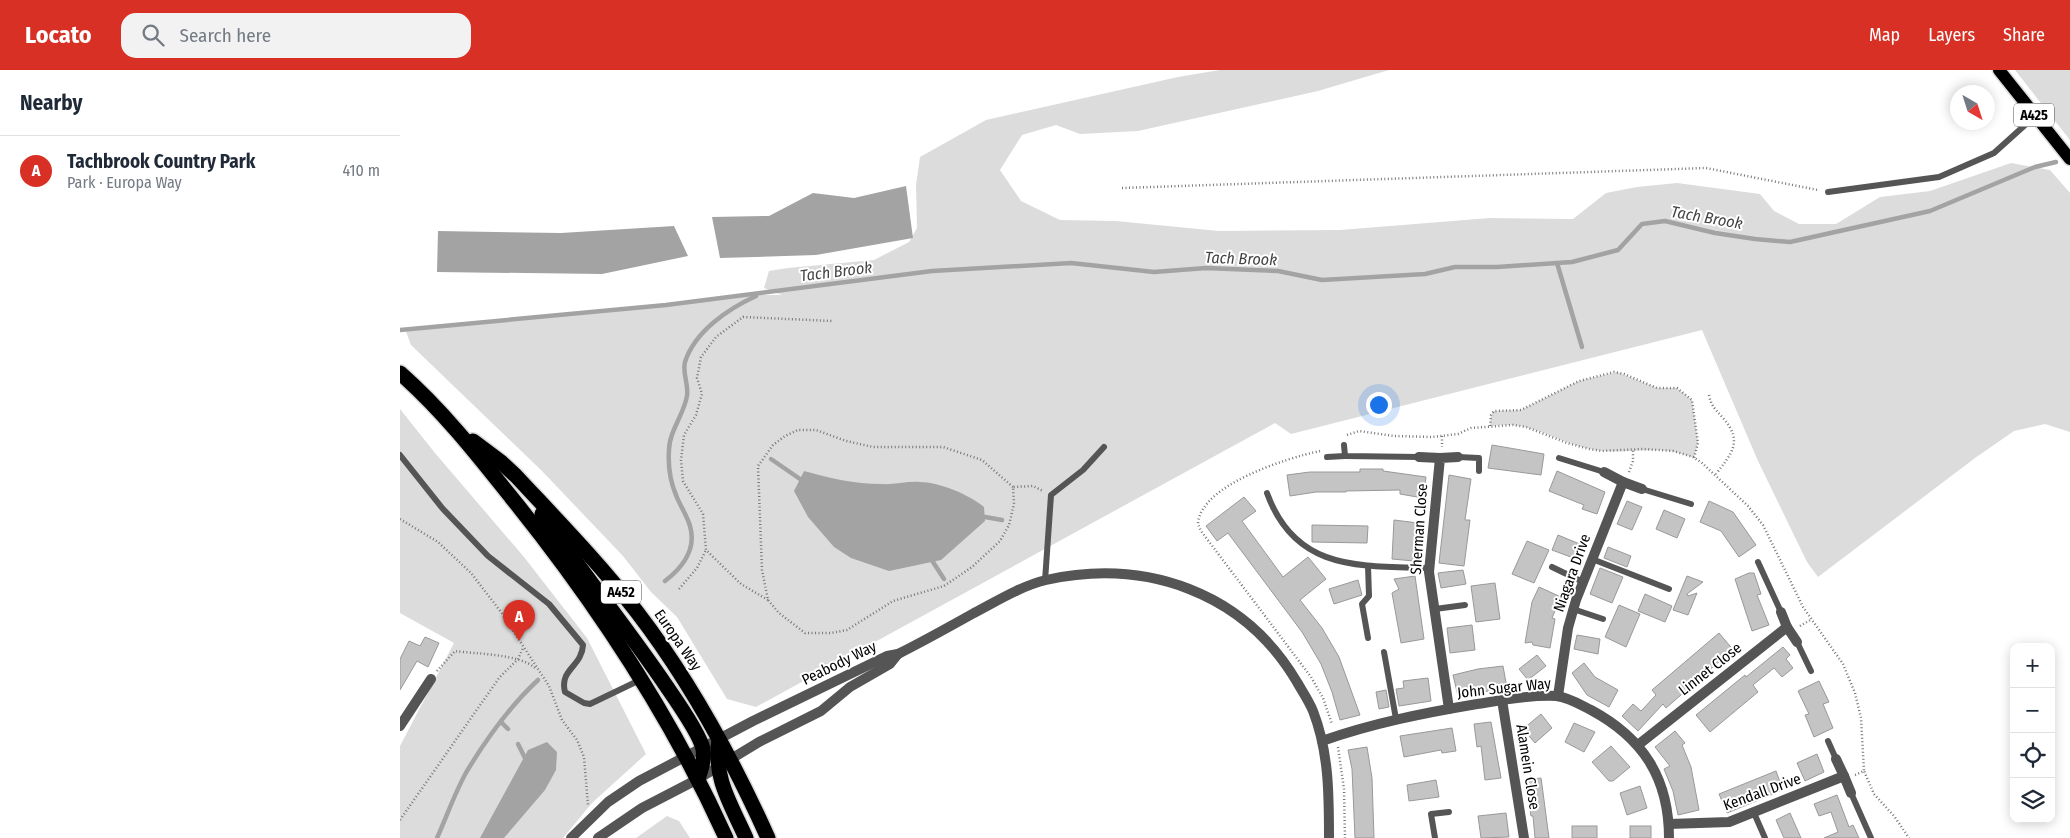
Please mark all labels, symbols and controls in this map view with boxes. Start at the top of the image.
search box [121,13,471,58]
text: Locato [25,21,91,49]
icon: search [139,21,167,49]
text: Search here [179,24,271,47]
text: Map [1869,24,1900,46]
text: Layers [1928,24,1975,46]
text: Share [2003,24,2045,46]
north arrow [1950,85,1995,130]
text: Nearby [20,90,82,116]
road number: A425 [2014,104,2054,126]
text: Tachbrook Country Park [67,150,255,173]
text: A [32,161,40,180]
text: 410 m [342,161,380,180]
text: Park · Europa Way [67,173,182,192]
water label: Tach Brook [1670,202,1744,233]
water label: Tach Brook [1205,248,1278,269]
water label: Tach Brook [799,258,873,285]
your location [1366,392,1392,418]
street label: Sherman Close [1407,483,1431,575]
street label: Niagara Drive [1550,532,1594,614]
road number: A452 [601,581,641,604]
pin: A [503,600,535,641]
street label: Europa Way [650,606,706,674]
street label: Peabody Way [799,637,880,689]
street label: Linnet Close [1675,639,1745,699]
map controls [2010,643,2055,823]
button: + [2010,643,2055,688]
street label: John Sugar Way [1456,674,1552,702]
button: − [2010,688,2055,733]
street label: Alamein Close [1512,723,1544,811]
button: locate [2010,733,2055,778]
street label: Kendall Drive [1721,770,1803,814]
button: layers [2010,778,2055,823]

